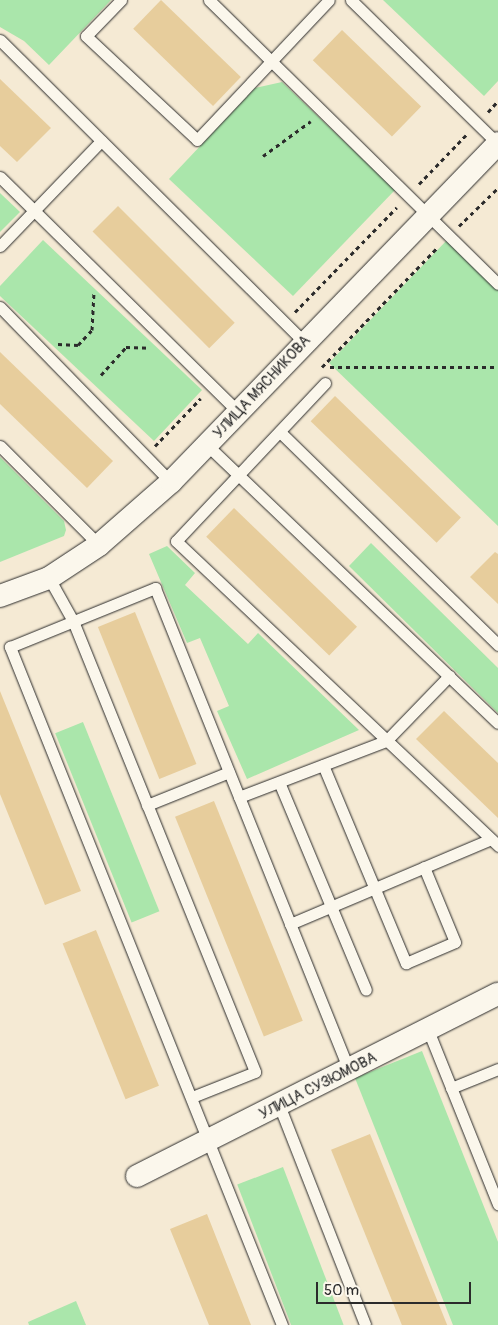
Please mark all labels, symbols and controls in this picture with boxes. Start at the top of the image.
street label: УЛИЦА МЯСНИКОВА [210,332,314,442]
street label: УЛИЦА СУЗЮМОВА [256,1049,380,1123]
scale bar [318,1272,473,1304]
text: 50 m [324,1281,359,1300]

